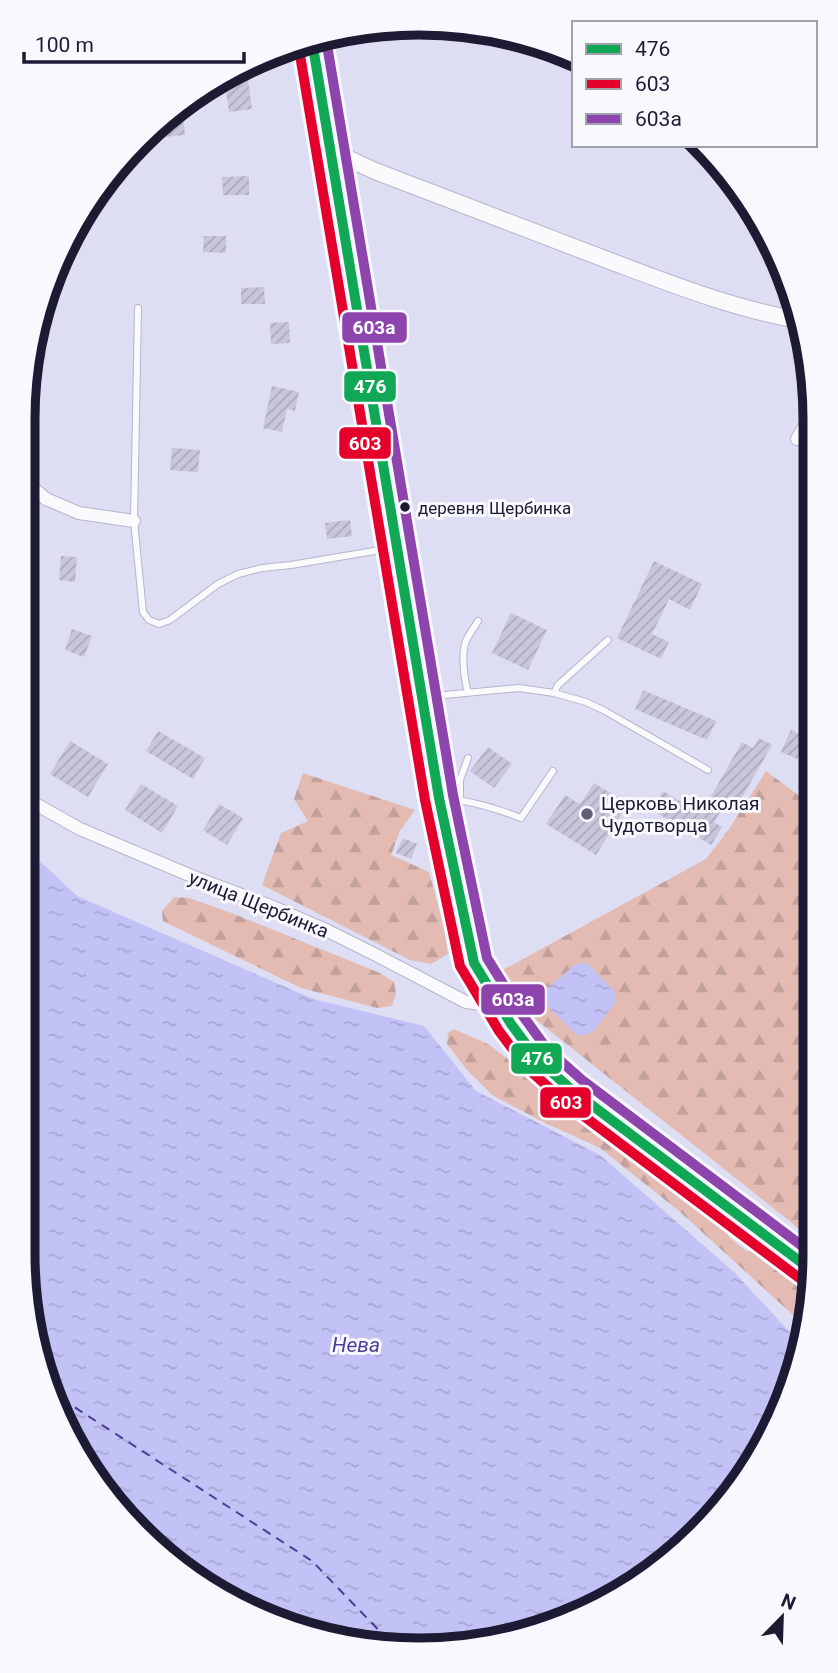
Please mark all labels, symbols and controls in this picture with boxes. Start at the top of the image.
scale bar [24,21,245,65]
legend [572,21,817,147]
text: 100 m [35,33,94,57]
text: 476 [635,37,670,61]
text: 603 [635,72,670,96]
text: 603а [635,107,682,131]
line badge: 603а [341,311,408,344]
text: 603а [353,316,395,339]
line badge: 476 [343,370,397,403]
text: 476 [354,375,386,398]
line badge: 603 [338,426,392,460]
text: 603 [349,432,381,455]
place label: деревня Щербинка [418,498,571,518]
marker: деревня Щербинка [398,500,412,514]
place label: Церковь Николая Чудотворца [601,792,759,837]
marker: Церковь Николая Чудотворца [579,806,595,822]
street label: улица Щербинка [185,866,332,943]
line badge: 603а [480,983,546,1016]
text: 603а [492,988,534,1011]
line badge: 476 [510,1042,563,1075]
text: 476 [521,1047,553,1070]
line badge: 603 [539,1086,592,1119]
text: 603 [550,1091,582,1114]
water label: Нева [332,1333,380,1357]
north arrow [747,1582,817,1652]
text: N [778,1589,799,1615]

